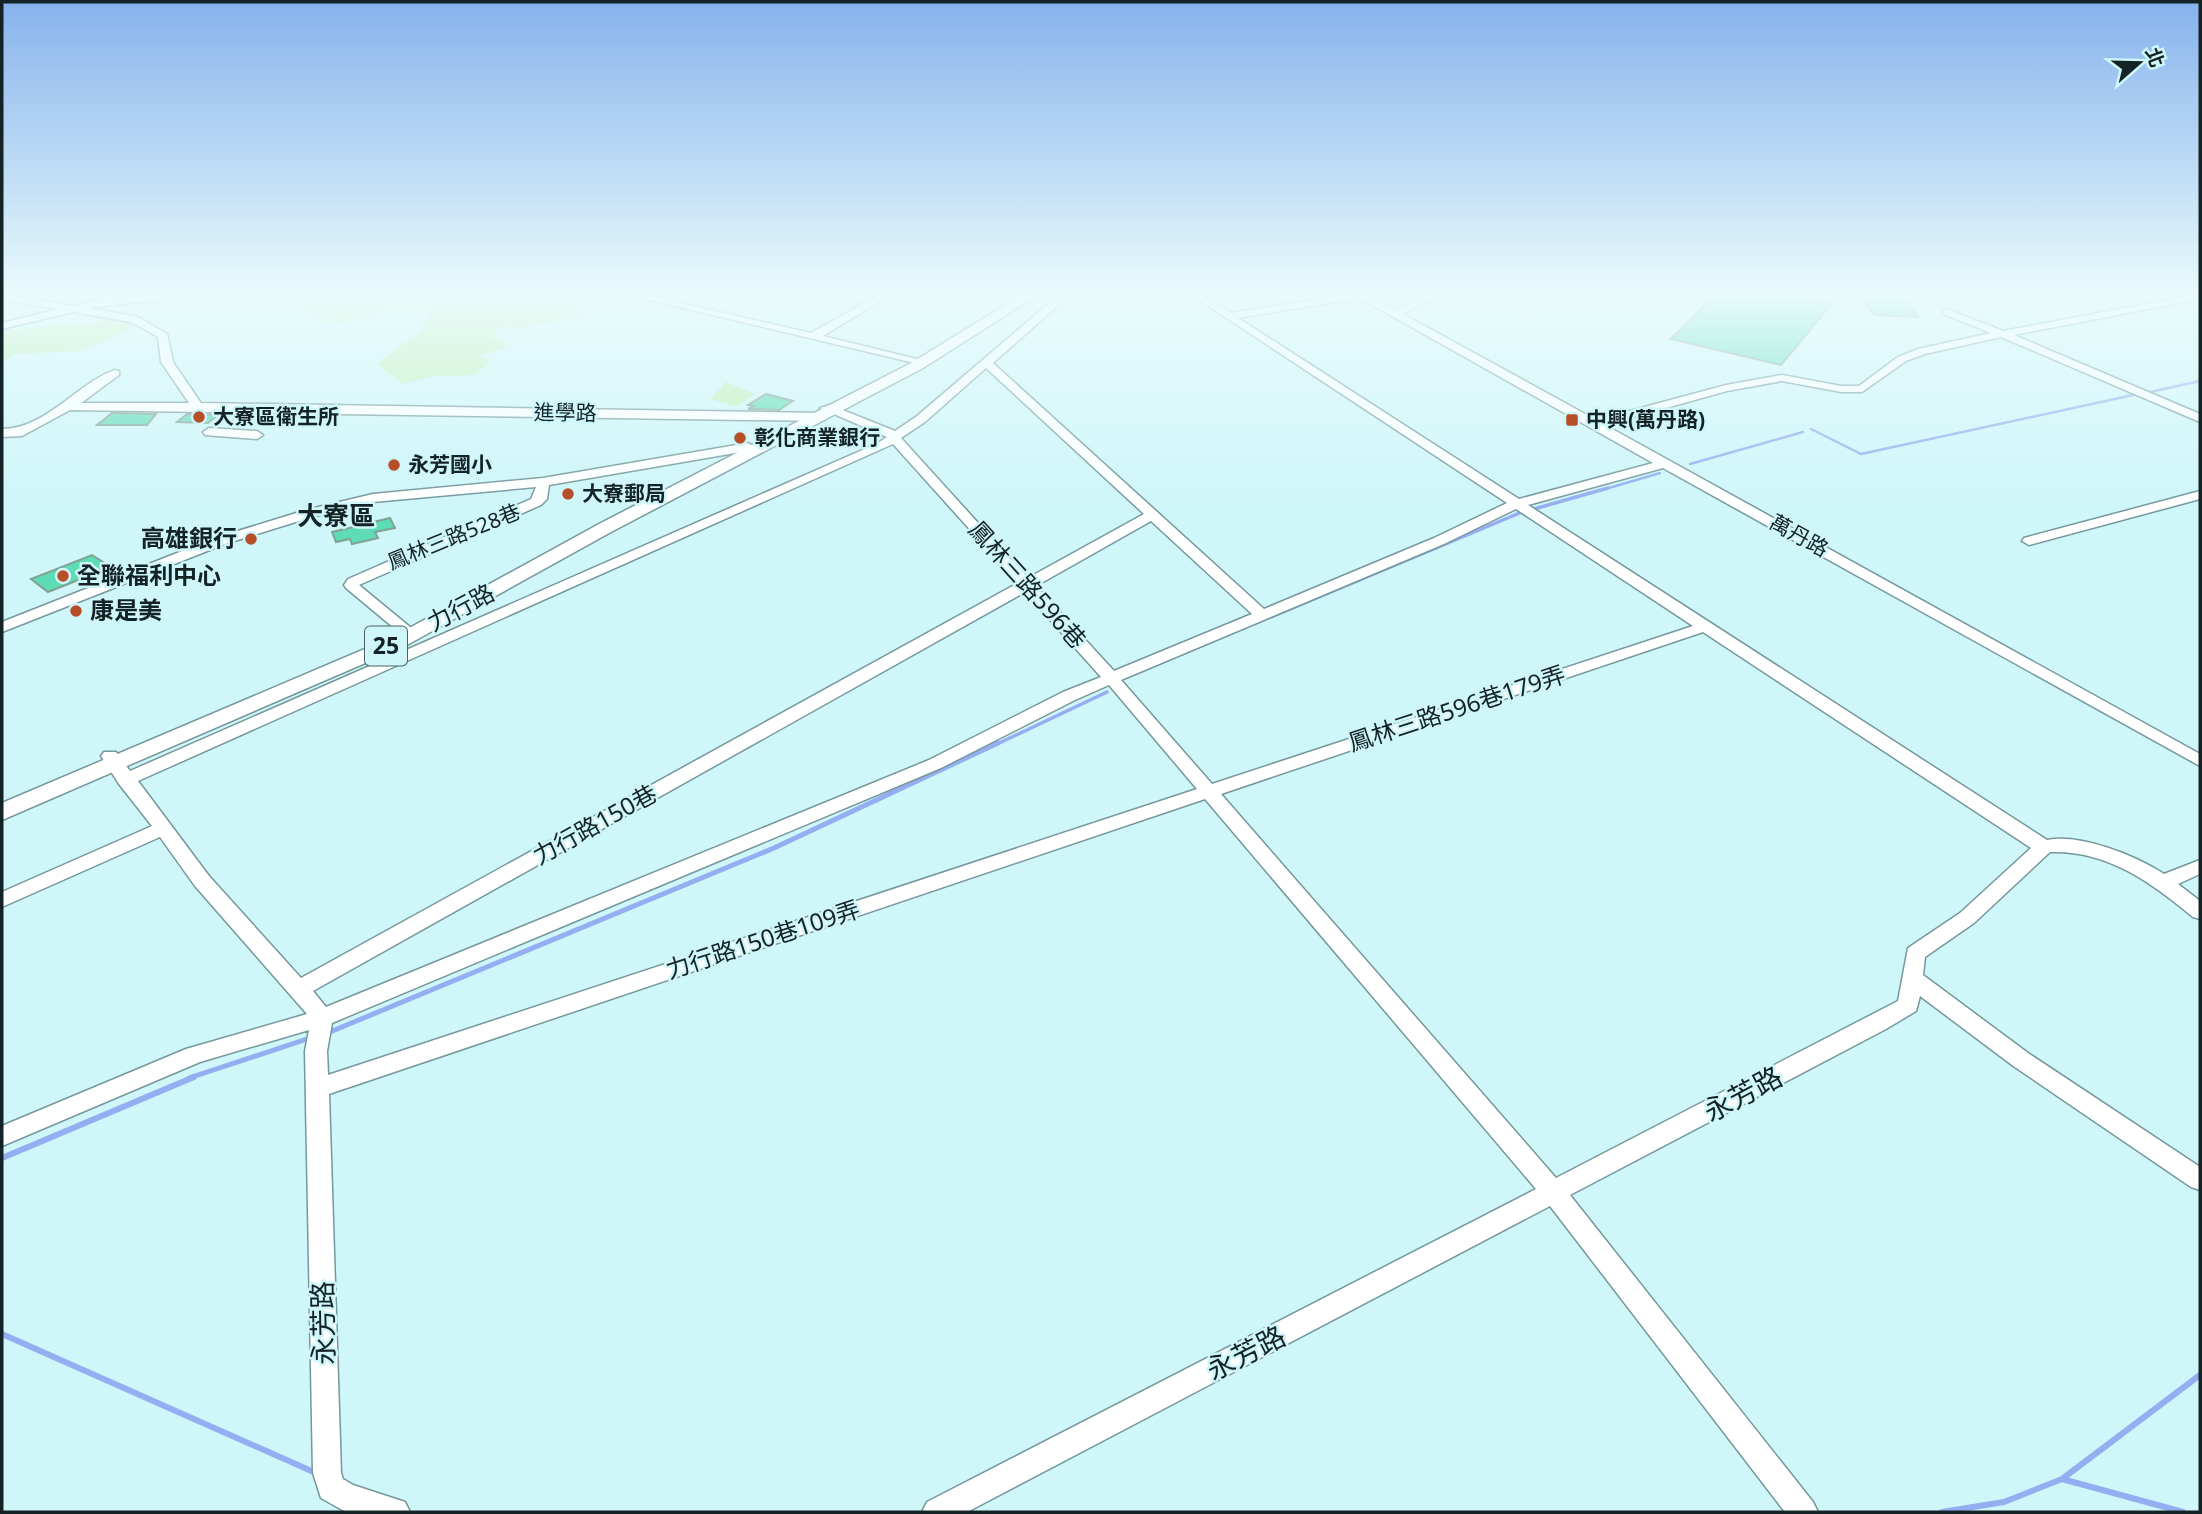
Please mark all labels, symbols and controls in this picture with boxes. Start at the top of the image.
north arrow [2104,28,2174,98]
text: 北 [2140,44,2170,71]
street label: 進學路 [533,397,597,427]
place label: 大寮區衛生所 [213,402,339,430]
place label: 中興(萬丹路) [1586,405,1705,433]
marker: 大寮區衛生所 [191,409,207,425]
marker: 中興(萬丹路) [1564,412,1580,428]
place label: 彰化商業銀行 [754,423,880,451]
marker: 彰化商業銀行 [732,430,748,446]
place label: 永芳國小 [408,450,492,478]
marker: 永芳國小 [386,457,402,473]
place label: 大寮郵局 [582,479,666,507]
marker: 大寮郵局 [560,486,576,502]
district label: 大寮區 [297,497,375,533]
street label: 鳳林三路528巷 [383,497,524,575]
street label: 萬丹路 [1765,508,1834,563]
street label: 鳳林三路596巷 [962,513,1094,655]
place label: 高雄銀行 [141,521,237,554]
marker: 高雄銀行 [243,531,259,547]
place label: 全聯福利中心 [77,558,221,591]
marker: 全聯福利中心 [55,568,71,584]
street label: 力行路 [421,575,500,638]
place label: 康是美 [90,593,162,626]
marker: 康是美 [68,603,84,619]
road number: 25 [365,626,407,666]
street label: 鳳林三路596巷179弄 [1344,657,1569,758]
street label: 力行路150巷 [526,776,662,871]
street label: 力行路150巷109弄 [661,892,864,986]
street label: 永芳路 [1697,1057,1789,1130]
street label: 永芳路 [302,1281,342,1365]
street label: 永芳路 [1199,1316,1292,1388]

